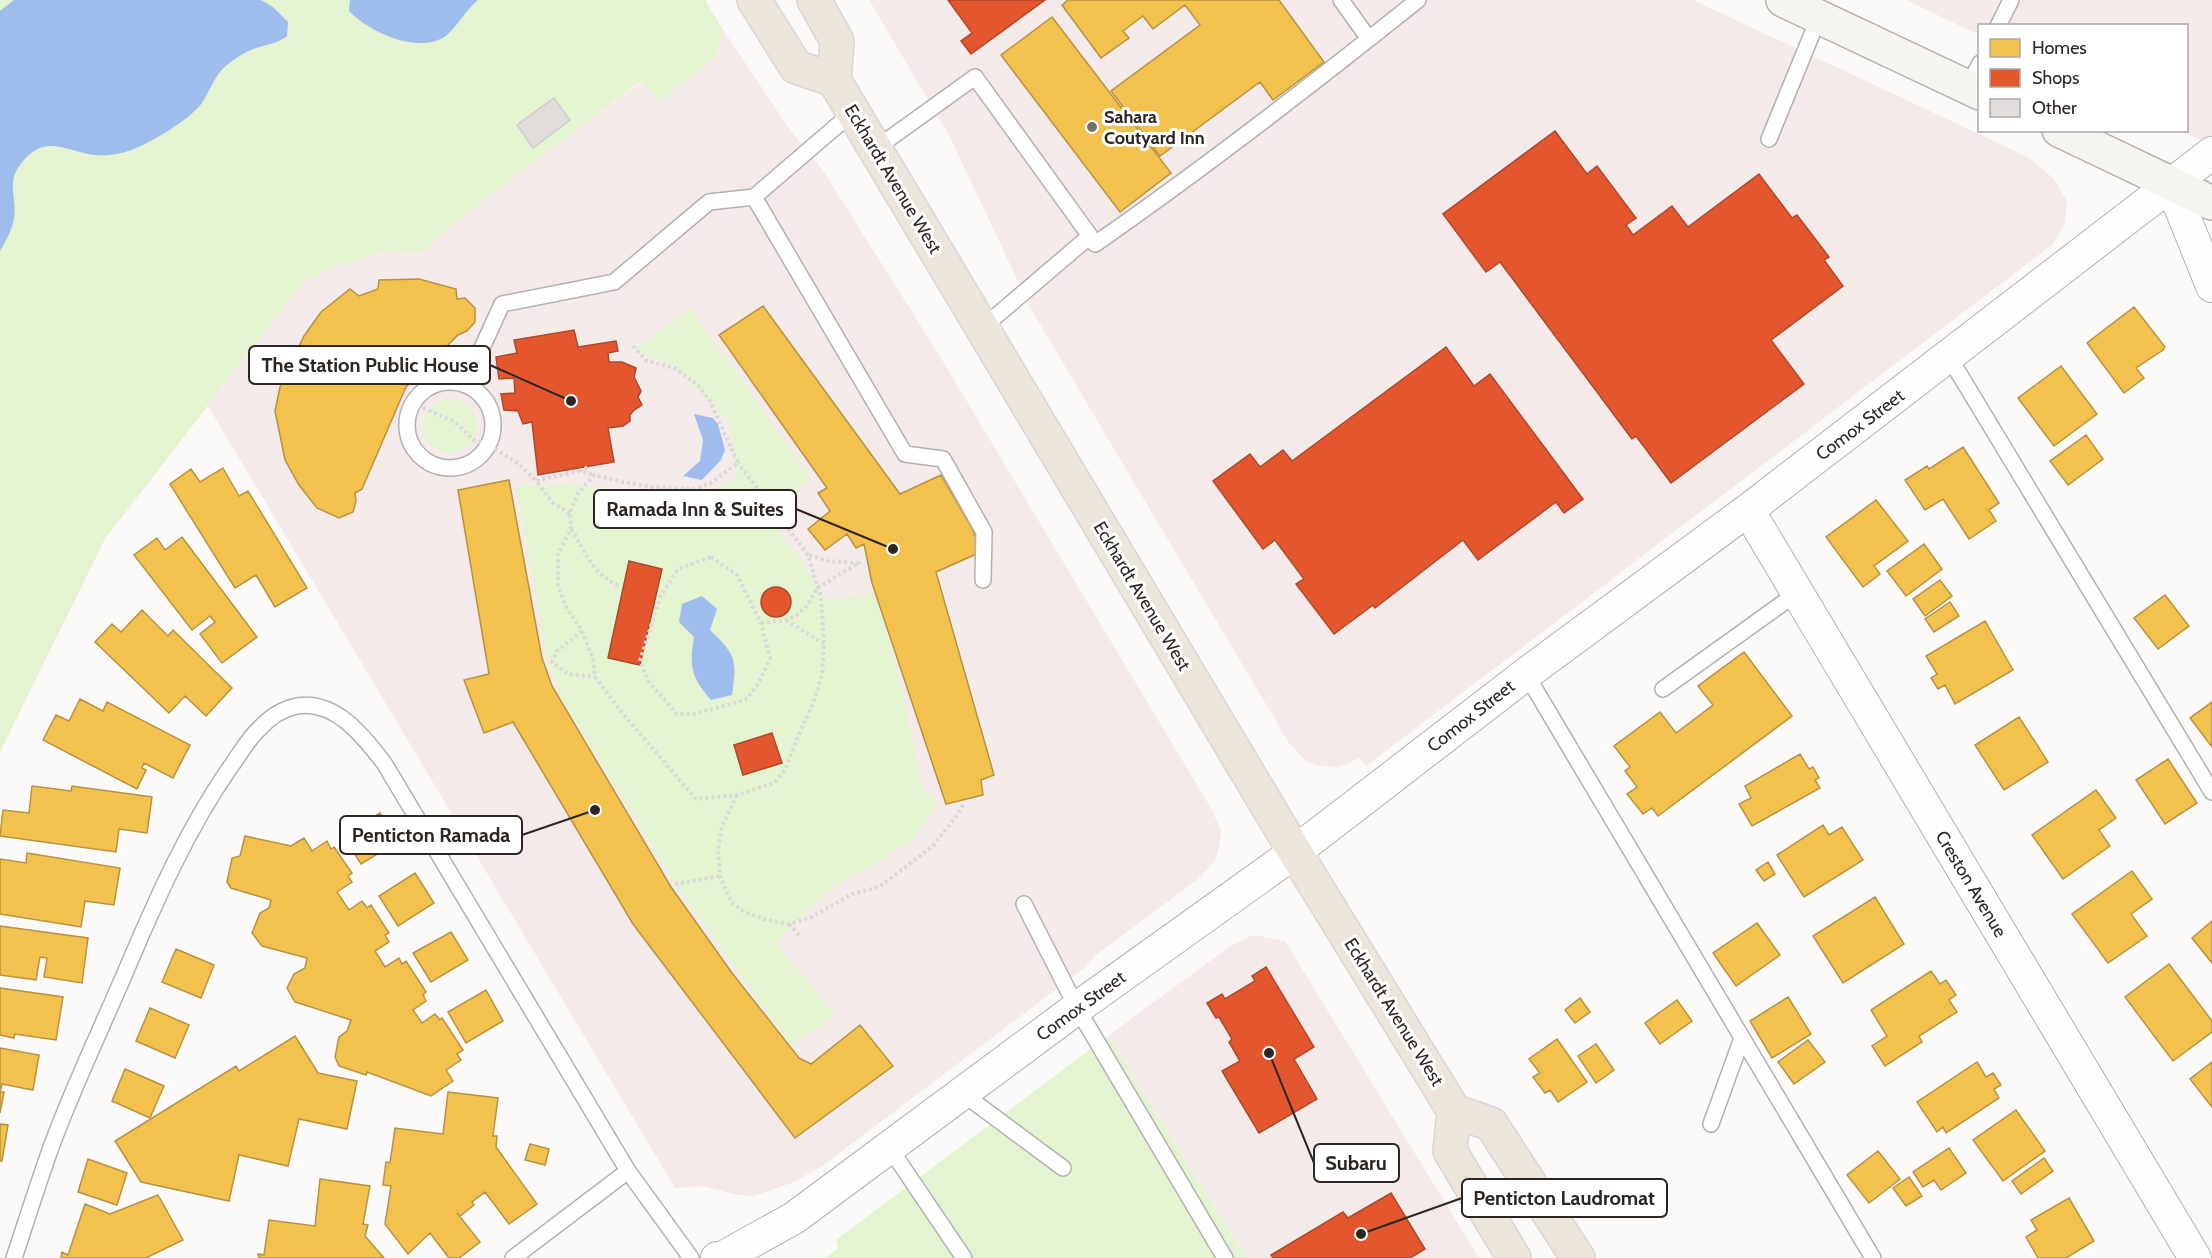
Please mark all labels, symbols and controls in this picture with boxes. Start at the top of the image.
legend [1978,24,2188,132]
text: Homes [2032,37,2087,59]
text: Shops [2032,67,2080,89]
text: Other [2032,97,2077,119]
street label: Eckhardt Avenue West [840,100,946,258]
place label: Sahara Coutyard Inn [1104,106,1205,149]
marker: Sahara Coutyard Inn [1085,120,1099,134]
callout: The Station Public House [249,346,490,384]
text: The Station Public House [262,353,478,377]
street label: Comox Street [1811,385,1909,465]
callout: Ramada Inn & Suites [594,490,796,528]
text: Ramada Inn & Suites [606,497,784,521]
street label: Eckhardt Avenue West [1089,517,1195,675]
street label: Comox Street [1423,675,1519,757]
callout: Penticton Ramada [340,816,522,854]
text: Penticton Ramada [352,823,510,847]
street label: Creston Avenue [1931,827,2011,941]
street label: Eckhardt Avenue West [1340,934,1448,1090]
street label: Comox Street [1032,966,1130,1046]
callout: Subaru [1314,1144,1399,1182]
text: Subaru [1325,1151,1387,1175]
callout: Penticton Laudromat [1462,1179,1667,1217]
text: Penticton Laudromat [1473,1186,1655,1210]

